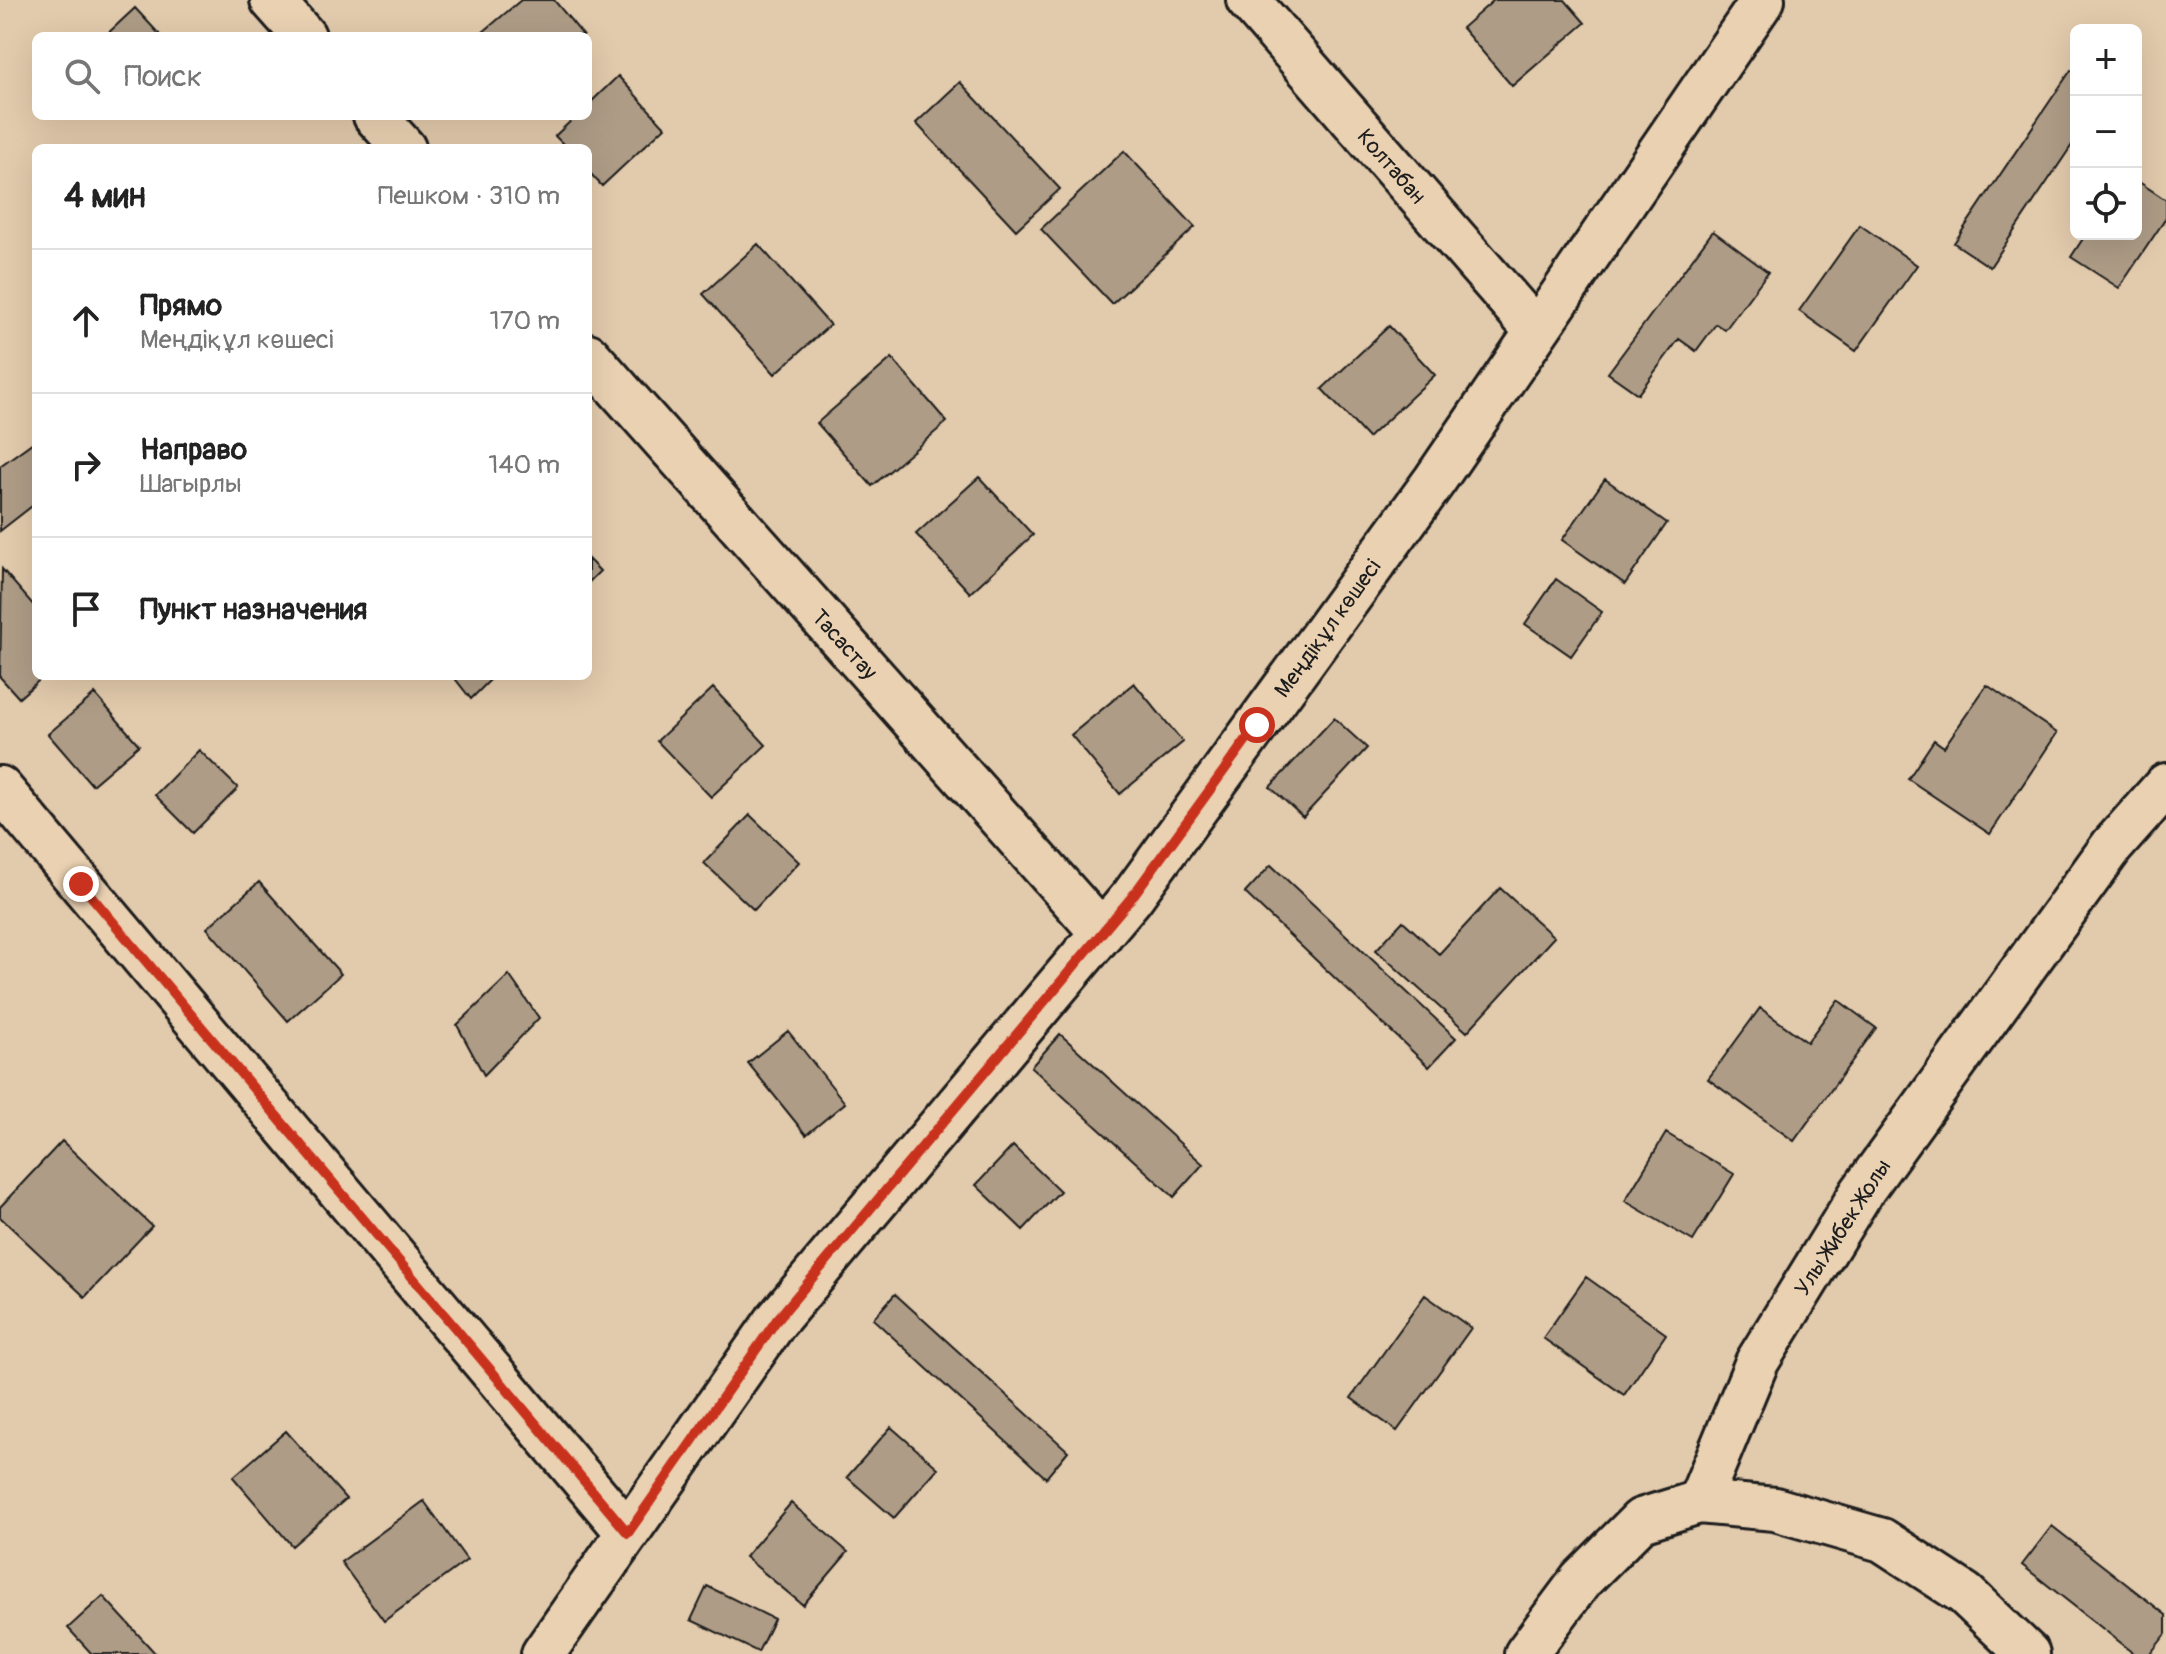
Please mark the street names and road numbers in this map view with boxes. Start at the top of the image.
street label: Колтабан [1351,123,1431,210]
street label: Меңдіқұл көшесі [1268,554,1387,703]
street label: Тасастау [805,604,883,686]
street label: Улы Жибек Жолы [1788,1154,1897,1301]

